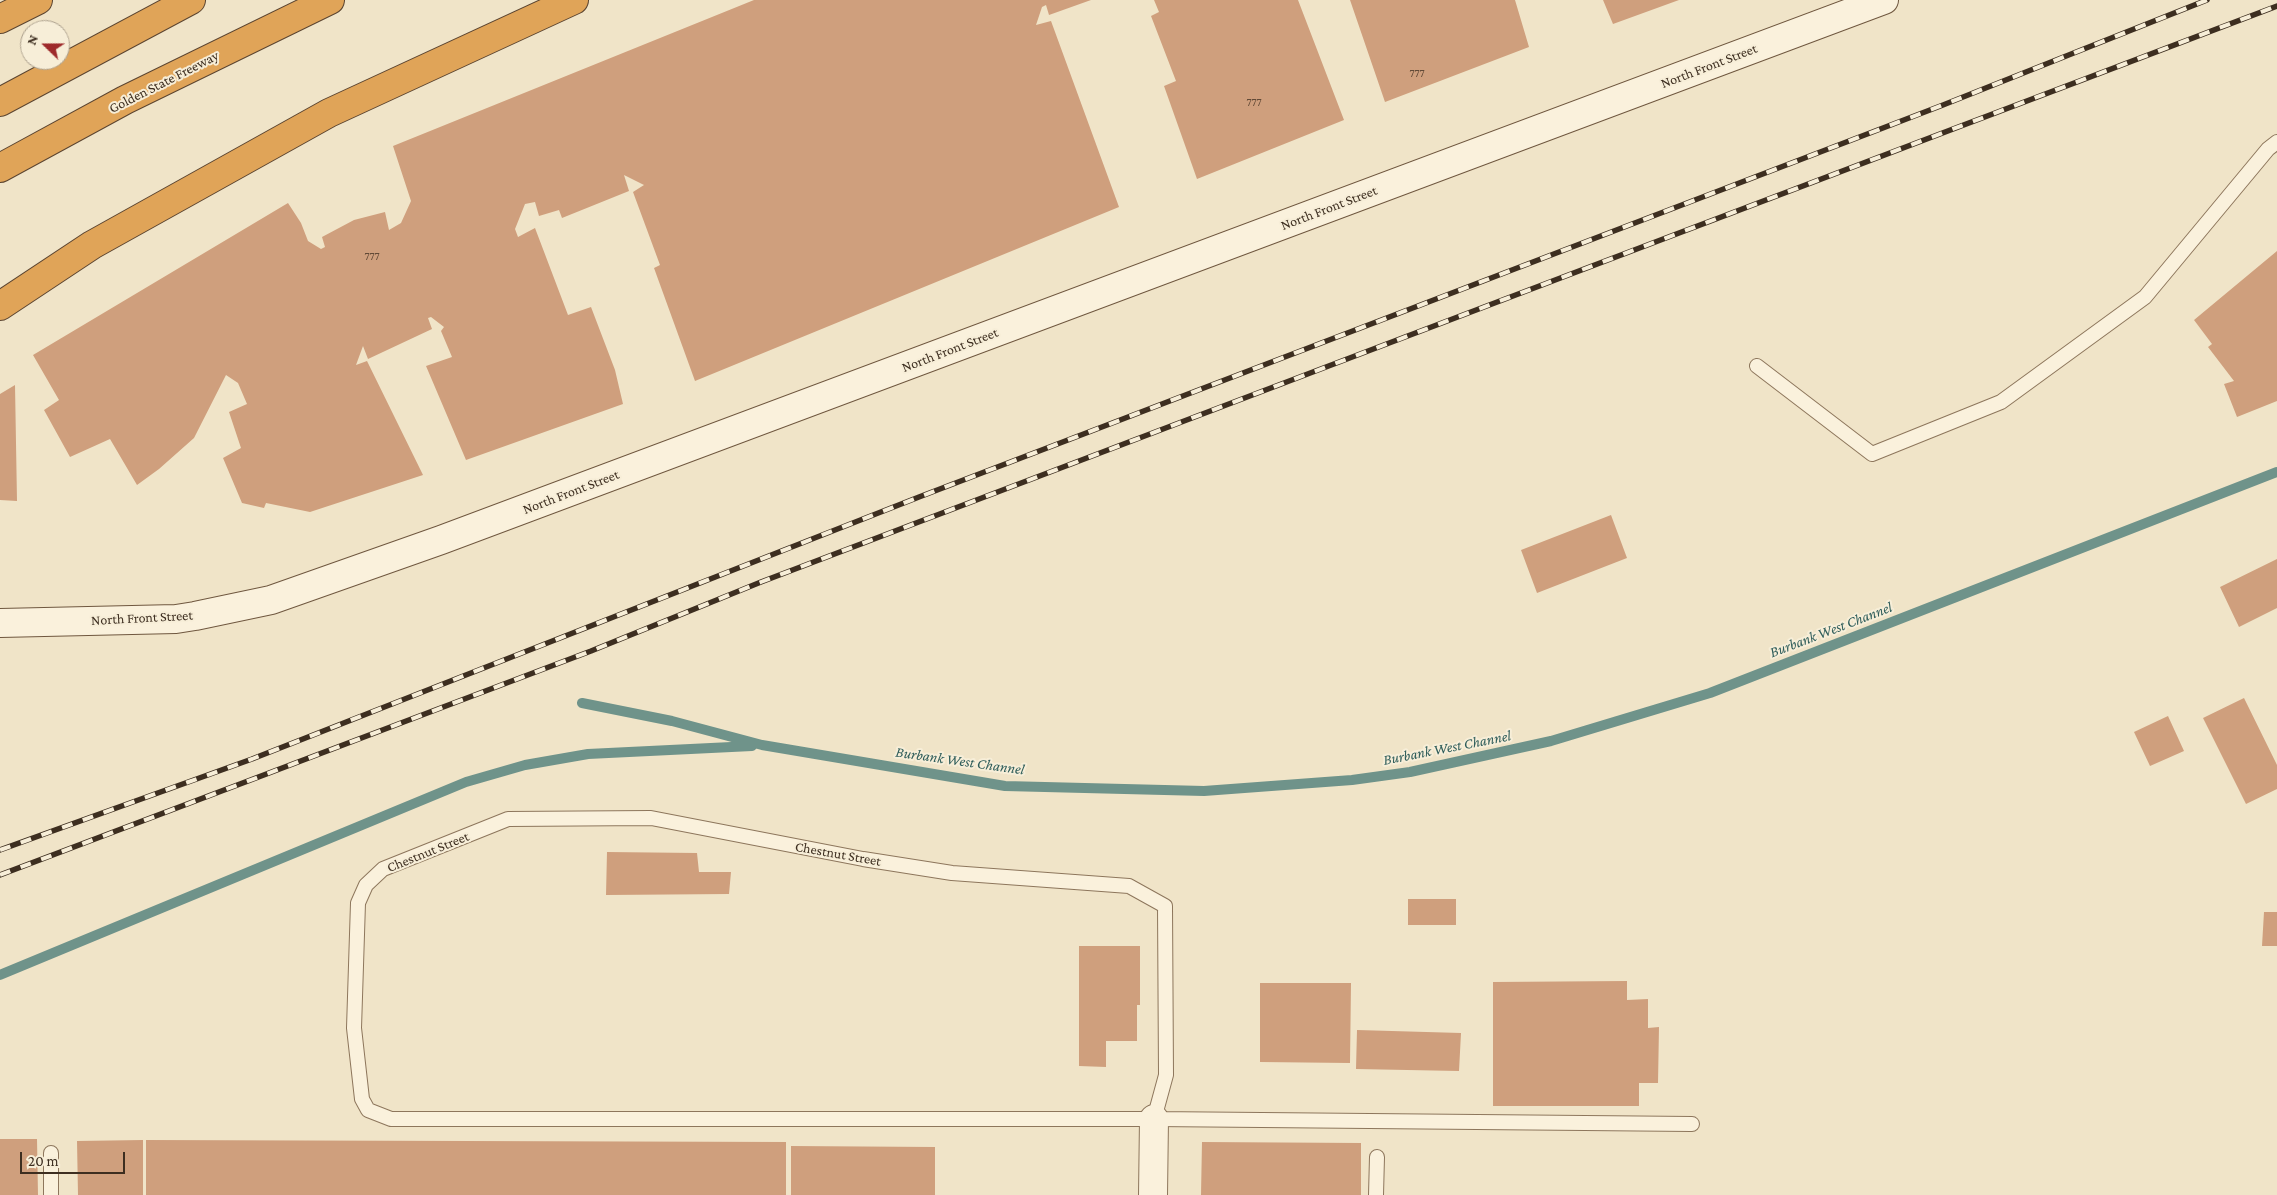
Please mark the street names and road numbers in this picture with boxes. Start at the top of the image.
street label: North Front Street [1658,40,1760,92]
street label: Golden State Freeway [106,47,222,117]
street label: North Front Street [1278,182,1380,234]
street label: North Front Street [899,324,1001,376]
street label: North Front Street [520,466,622,518]
street label: North Front Street [91,607,193,629]
street label: Chestnut Street [384,828,472,876]
street label: Chestnut Street [794,838,882,870]

